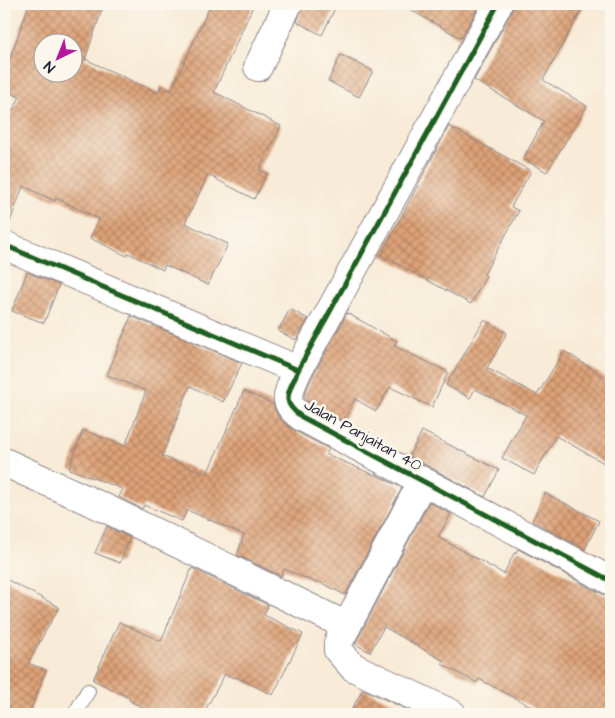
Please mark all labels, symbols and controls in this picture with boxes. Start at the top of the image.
north arrow [32,32,82,82]
text: N [40,56,60,77]
street label: Jalan Panjaitan 40 [300,394,426,476]

